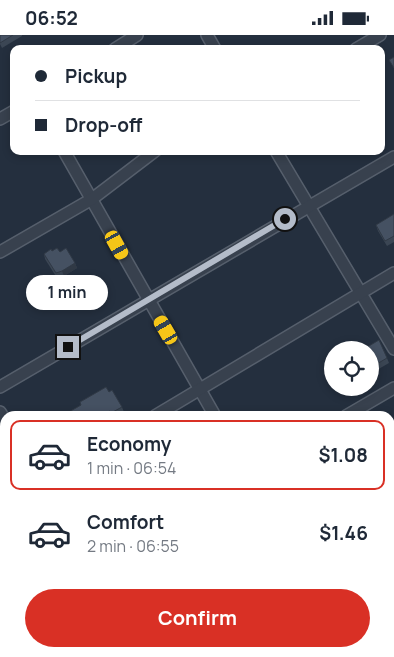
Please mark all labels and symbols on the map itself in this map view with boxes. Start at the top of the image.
route start [274,208,296,230]
car [103,228,130,262]
callout: 1 min [27,275,109,309]
car [152,313,179,347]
route end [57,336,79,358]

